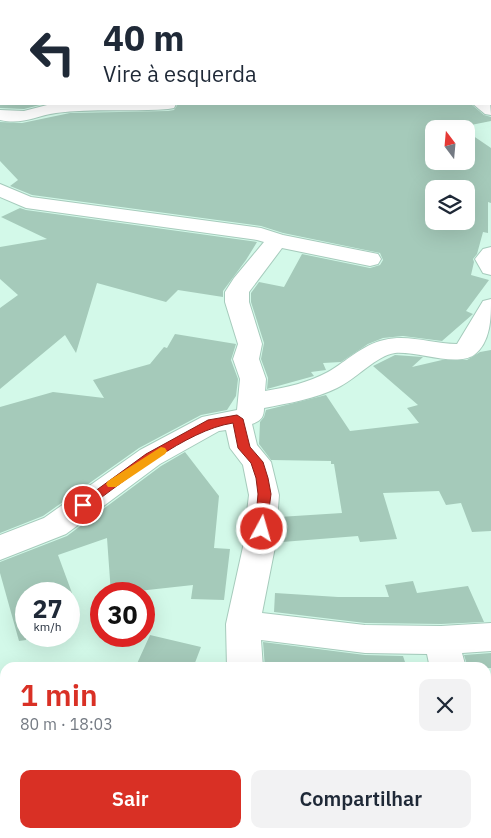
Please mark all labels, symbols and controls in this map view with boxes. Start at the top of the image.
text: 40 m [103,15,185,61]
icon: left [20,20,85,85]
text: Vire à esquerda [103,59,257,88]
north arrow [425,120,475,170]
map controls [425,120,475,230]
button: layers [425,180,475,230]
pin [62,484,104,526]
icon: arrive [69,491,97,519]
position arrow [235,502,287,554]
speed limit sign: 30 [90,582,155,647]
text: 27 [32,592,63,625]
text: km/h [33,619,62,634]
text: 1 min [20,675,98,714]
button: close [419,679,471,731]
text: 80 m · 18:03 [20,714,113,734]
button: Sair [20,770,241,828]
button: Compartilhar [251,770,471,828]

